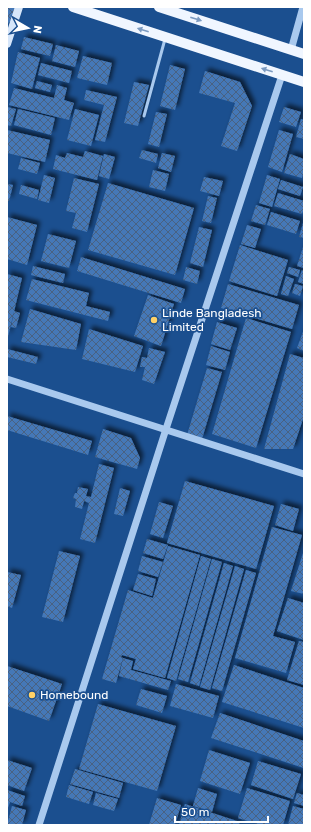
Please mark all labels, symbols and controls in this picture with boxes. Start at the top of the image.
north arrow [8,8,48,48]
one-way arrow [191,16,203,22]
text: N [30,25,44,34]
one-way arrow [137,27,149,33]
one-way arrow [261,67,273,73]
place label: Linde Bangladesh Limited [162,306,262,334]
marker: Linde Bangladesh Limited [149,315,159,325]
place label: Homebound [40,688,109,702]
marker: Homebound [27,690,37,700]
scale bar [175,798,268,824]
text: 50 m [181,805,209,819]

